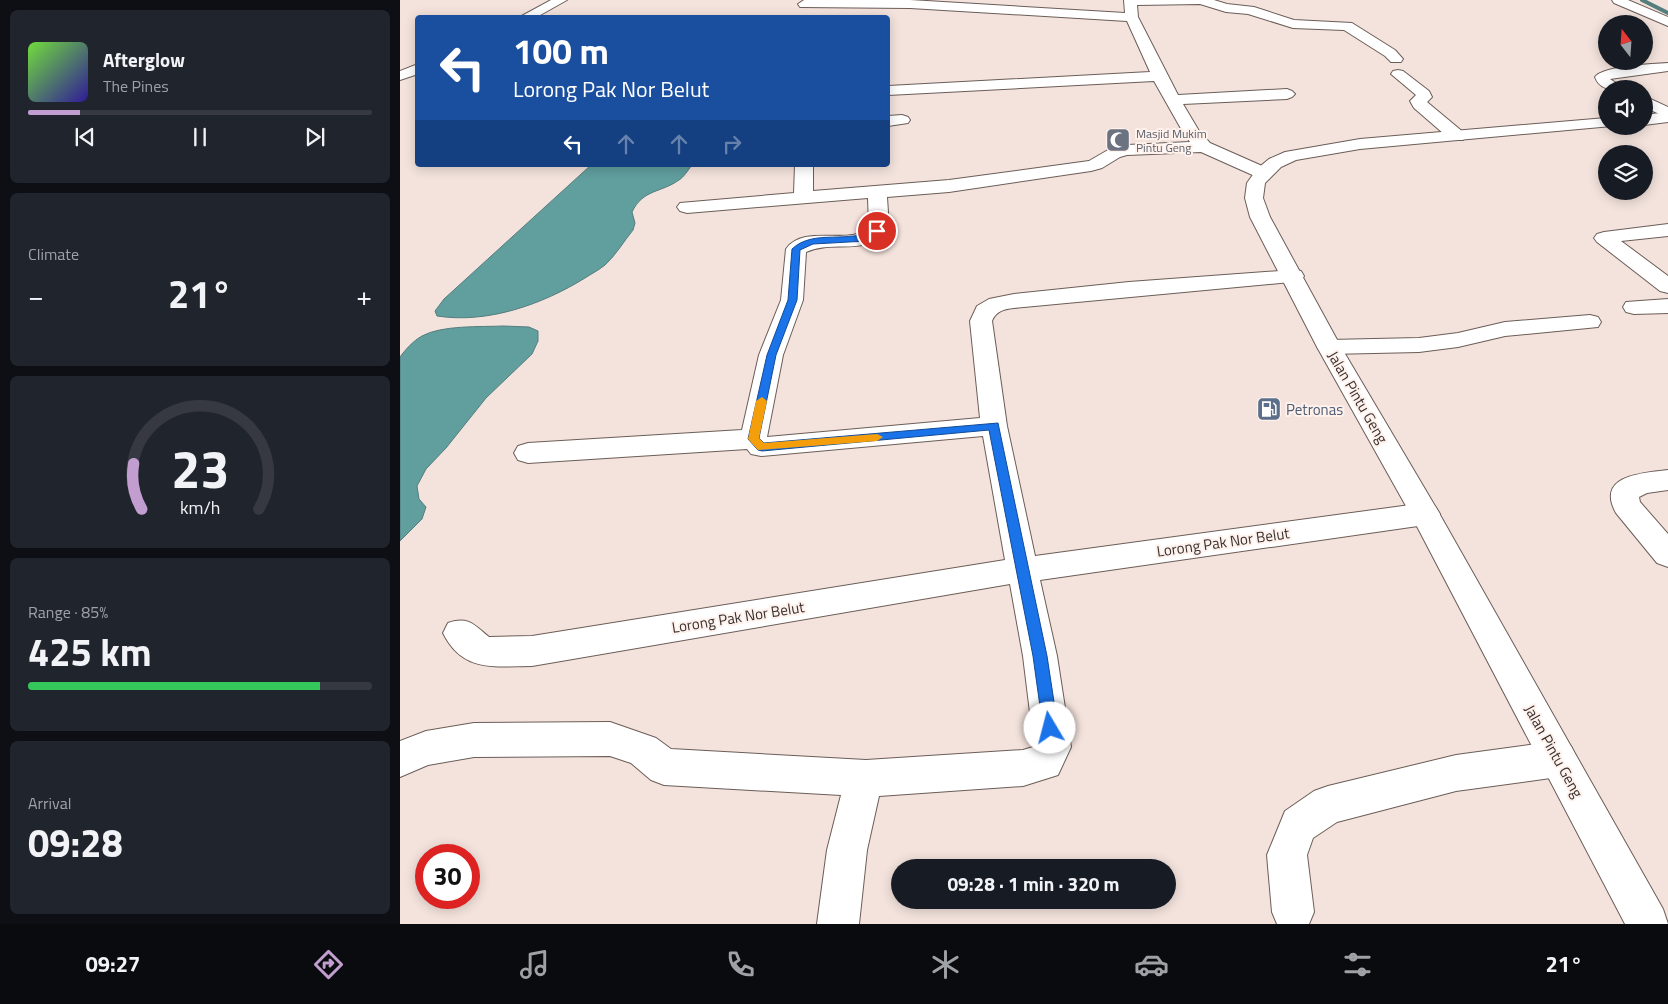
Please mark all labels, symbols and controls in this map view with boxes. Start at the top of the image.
north arrow [1598,15,1652,70]
map controls [1598,15,1653,200]
text: 100 m [513,24,609,78]
icon: left [430,35,495,100]
text: Afterglow [103,45,185,74]
text: Lorong Pak Nor Belut [513,72,709,106]
text: The Pines [103,74,169,98]
button: sound [1598,80,1653,135]
icon: previous [71,123,99,151]
icon: pause [186,123,214,151]
icon: next [301,123,329,151]
place label: Masjid Mukim Pintu Geng [1136,124,1207,157]
mosque icon: Masjid Mukim Pintu Geng [1105,127,1131,153]
icon: left [559,130,587,158]
icon: ahead [612,130,640,158]
icon: ahead [665,130,693,158]
icon: right [718,130,746,158]
button: layers [1598,145,1653,200]
pin [856,210,898,252]
icon: arrive [863,217,891,245]
text: Climate [28,242,79,266]
text: 21° [168,265,232,323]
text: − [28,274,44,317]
text: + [356,274,372,317]
street label: Jalan Pintu Geng [1322,346,1394,448]
fuel station icon: Petronas [1256,396,1282,422]
place label: Petronas [1286,398,1343,421]
text: 23 [171,429,229,508]
text: km/h [180,494,220,521]
street label: Lorong Pak Nor Belut [1155,521,1292,563]
street label: Lorong Pak Nor Belut [670,595,807,639]
text: Range · 85% [28,600,108,624]
text: 425 km [28,623,152,681]
street label: Jalan Pintu Geng [1519,700,1589,802]
position arrow [1023,701,1075,753]
text: Arrival [28,791,71,815]
text: 09:28 [28,814,123,872]
speed limit sign: 30 [415,844,480,909]
text: 09:28 · 1 min · 320 m [947,869,1120,898]
text: 09:27 [85,947,140,981]
icon: directions [311,947,346,982]
icon: music [517,947,552,982]
icon: phone [723,947,758,982]
icon: climate [928,947,963,982]
icon: car [1134,947,1169,982]
icon: filters [1340,947,1375,982]
text: 21° [1546,947,1583,981]

